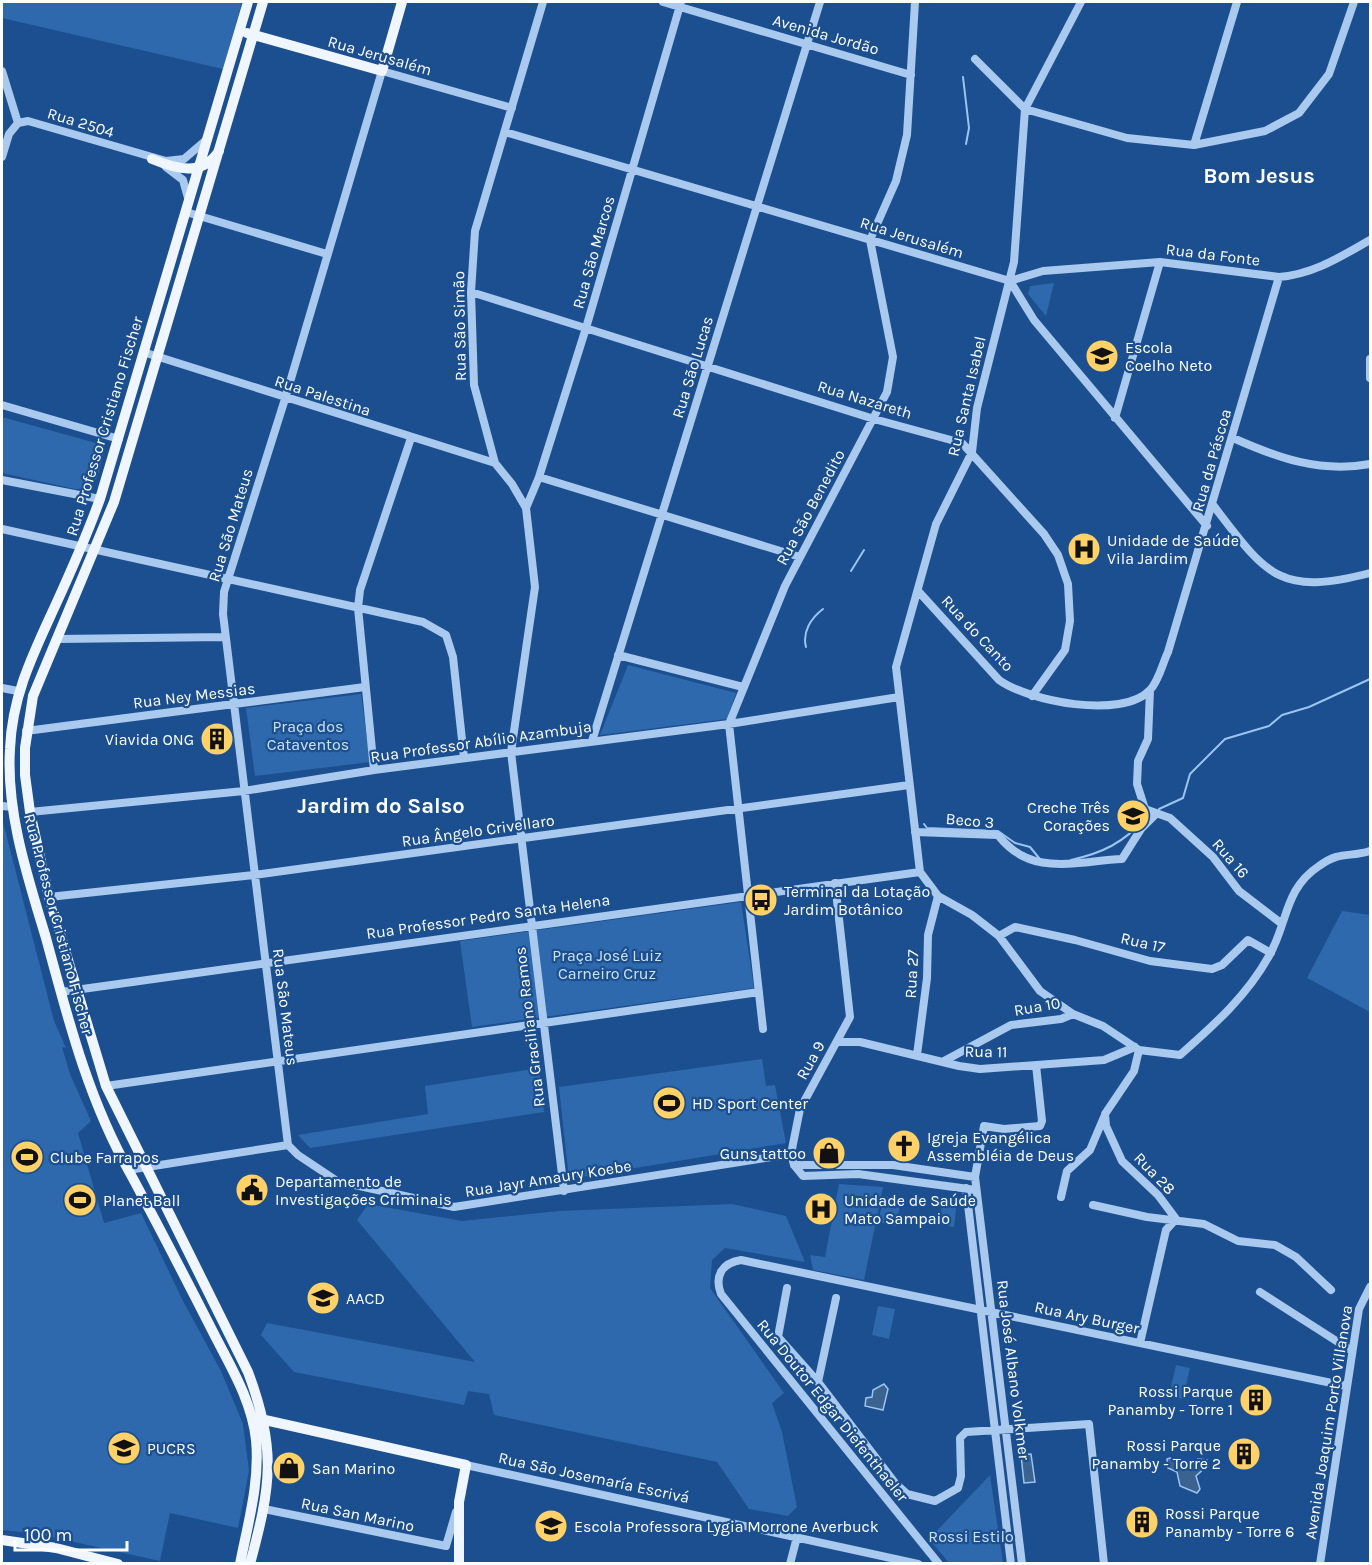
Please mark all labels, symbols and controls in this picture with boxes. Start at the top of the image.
street label: Avenida Jordão [771,10,881,59]
street label: Rua Jerusalém [326,32,434,79]
street label: Rua 2504 [45,103,117,142]
district label: Bom Jesus [1203,163,1315,189]
street label: Rua São Marcos [568,193,619,311]
street label: Rua Jerusalém [858,213,966,262]
street label: Rua da Fonte [1165,239,1261,270]
street label: Rua São Simão [449,271,470,381]
street label: Rua Professor Cristiano Fischer [62,314,147,538]
street label: Rua São Lucas [668,314,717,420]
street label: Rua Santa Isabel [943,334,990,458]
school or university icon: Escola Coelho Neto [1084,338,1120,374]
place label: Escola Coelho Neto [1125,338,1212,375]
street label: Rua Palestina [272,371,373,420]
street label: Rua Nazareth [815,376,914,423]
street label: Rua da Páscoa [1188,407,1235,514]
street label: Rua São Benedito [772,446,849,568]
street label: Rua São Mateus [204,466,257,584]
hospital icon: Unidade de Saúde Vila Jardim [1066,531,1102,567]
place label: Unidade de Saúde Vila Jardim [1107,531,1239,568]
street label: Rua do Canto [938,591,1018,675]
street label: Rua Ney Messias [132,679,256,712]
park label: Praça dos Cataventos [267,717,349,754]
street label: Rua Professor Abílio Azambuja [369,717,593,766]
building icon: Viavida ONG [199,721,235,757]
place label: Viavida ONG [105,730,194,749]
district label: Jardim do Salso [297,793,465,819]
place label: Creche Três Corações [1027,798,1110,835]
school or university icon: Creche Três Corações [1115,798,1151,834]
street label: Beco 3 [945,809,995,832]
street label: Rua Ângelo Crivellaro [400,810,556,851]
street label: Rua Professor Cristiano Fischer [20,811,97,1037]
street label: Rua 16 [1208,835,1253,882]
bus stop icon: Terminal da Lotação Jardim Botânico [743,882,779,918]
place label: Terminal da Lotação Jardim Botânico [784,882,930,919]
street label: Rua Professor Pedro Santa Helena [365,890,611,943]
street label: Rua 17 [1119,928,1167,957]
street label: Rua Graciliano Ramos [510,946,549,1108]
park label: Praça José Luiz Carneiro Cruz [552,946,662,983]
street label: Rua São Mateus [269,947,302,1067]
street label: Rua 27 [901,949,922,999]
street label: Rua 10 [1012,993,1062,1020]
street label: Rua 9 [792,1038,829,1083]
street label: Rua 11 [964,1042,1007,1061]
sports icon: HD Sport Center [651,1085,687,1121]
place label: HD Sport Center [692,1094,808,1113]
church icon: Igreja Evangélica Assembléia de Deus [886,1128,922,1164]
place label: Igreja Evangélica Assembléia de Deus [927,1128,1074,1165]
shop icon: Guns tattoo [811,1135,847,1171]
sports icon: Clube Farrapos [9,1139,45,1175]
place label: Guns tattoo [720,1144,806,1163]
place label: Clube Farrapos [50,1148,159,1167]
street label: Rua 28 [1130,1148,1179,1198]
street label: Rua Jayr Amaury Koebe [463,1156,633,1201]
public building icon: Departamento de Investigações Criminais [234,1172,270,1208]
place label: Departamento de Investigações Criminais [275,1172,452,1209]
sports icon: Planet Ball [62,1182,98,1218]
place label: Planet Ball [103,1191,181,1210]
hospital icon: Unidade de Saúde Mato Sampaio [803,1191,839,1227]
place label: Unidade de Saúde Mato Sampaio [844,1191,976,1228]
street label: Rua José Albano Volkmer [993,1279,1034,1462]
school or university icon: AACD [305,1280,341,1316]
place label: AACD [346,1289,385,1308]
street label: Rua Ary Burger [1033,1297,1141,1338]
street label: Avenida Joaquim Porto Villanova [1301,1304,1356,1541]
street label: Rua Doutor Edgar Diefenthaeler [753,1315,912,1506]
place label: Rossi Parque Panamby - Torre 1 [1107,1382,1233,1419]
building icon: Rossi Parque Panamby - Torre 1 [1238,1382,1274,1418]
school or university icon: PUCRS [106,1430,142,1466]
place label: Rossi Parque Panamby - Torre 2 [1091,1436,1221,1473]
building icon: Rossi Parque Panamby - Torre 2 [1226,1436,1262,1472]
place label: PUCRS [147,1439,196,1458]
street label: Rua São Josemaría Escrivá [497,1448,691,1507]
shop icon: San Marino [271,1450,307,1486]
place label: San Marino [312,1459,395,1478]
street label: Rua San Marino [300,1493,416,1536]
building icon: Rossi Parque Panamby - Torre 6 [1124,1504,1160,1540]
place label: Rossi Parque Panamby - Torre 6 [1165,1504,1294,1541]
school or university icon: Escola Professora Lygia Morrone Averbuck [533,1508,569,1544]
scale bar [15,1514,128,1552]
place label: Escola Professora Lygia Morrone Averbuck [574,1517,879,1536]
text: 100 m [24,1524,72,1546]
park label: Rossi Estilo [928,1527,1014,1546]

